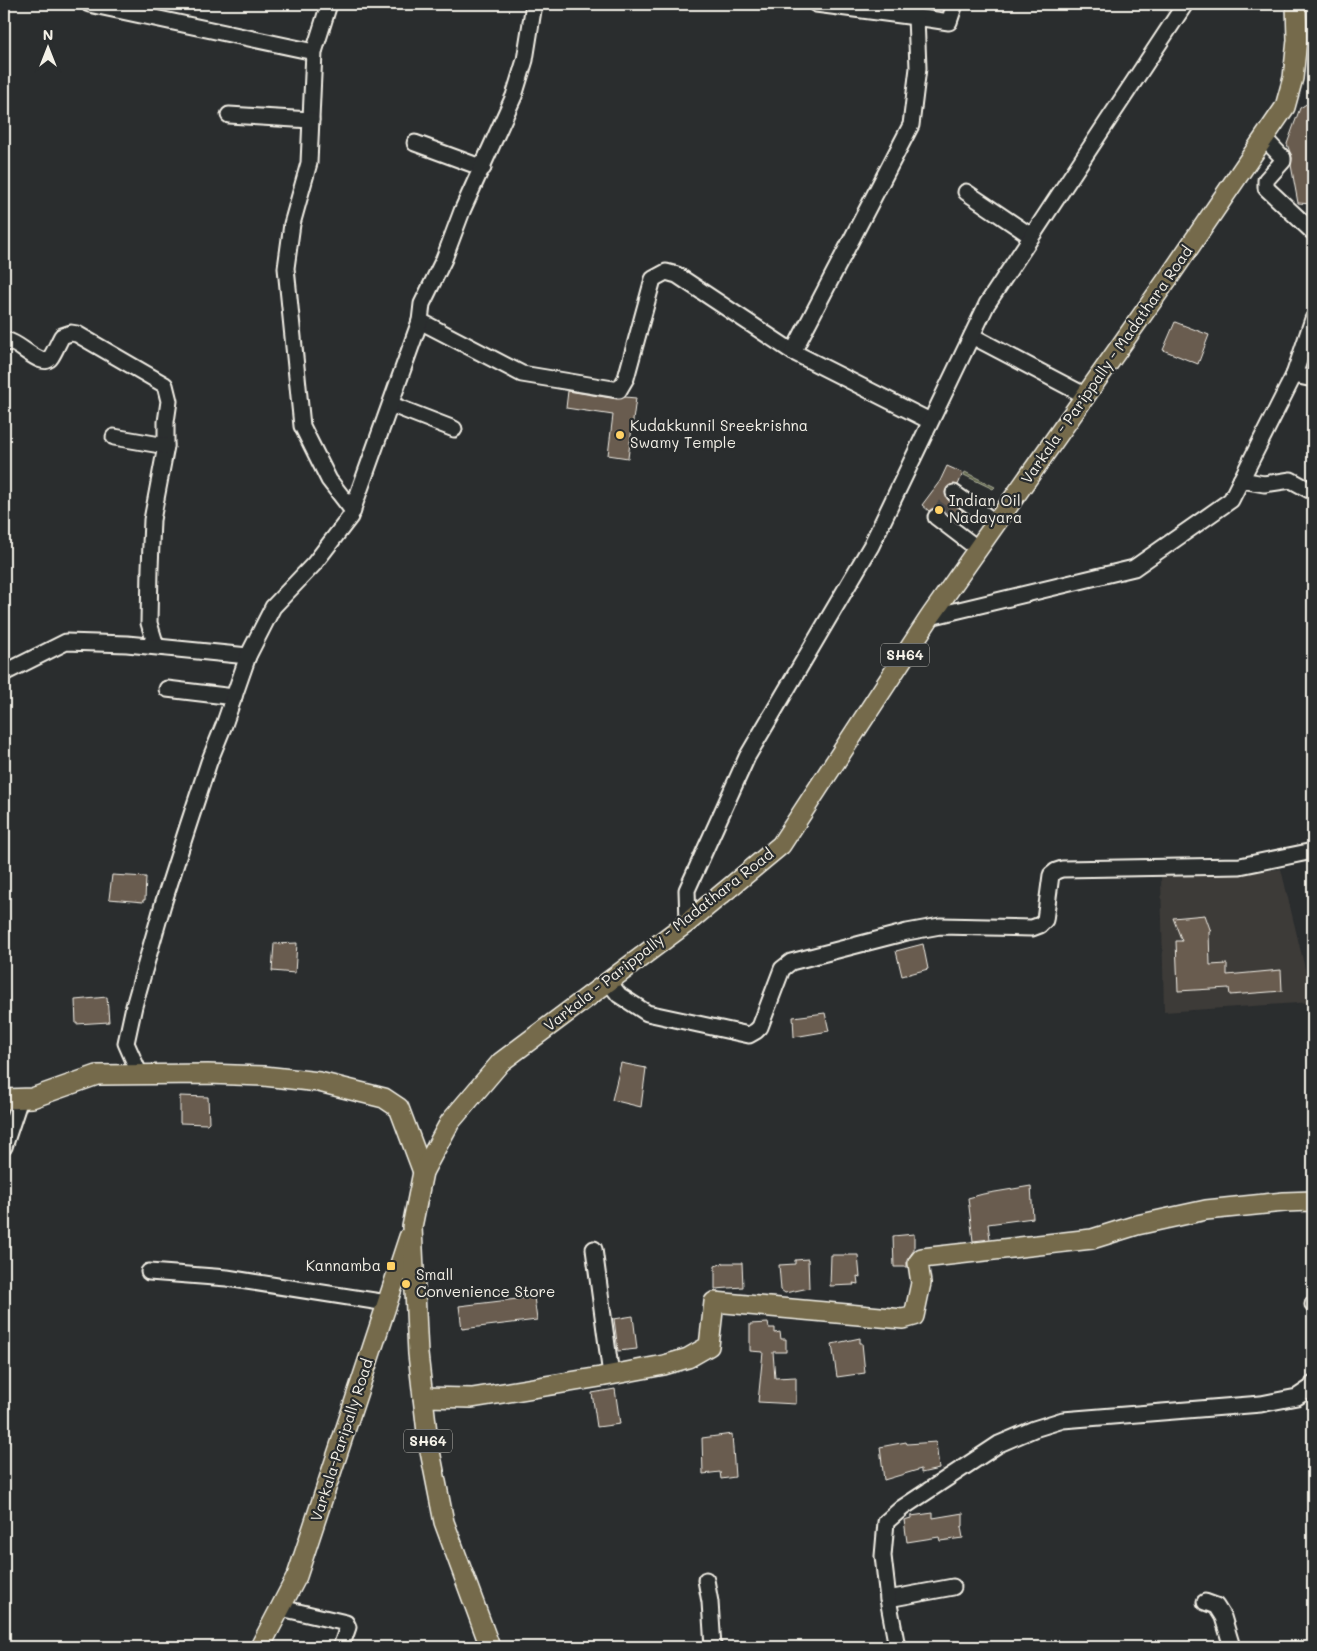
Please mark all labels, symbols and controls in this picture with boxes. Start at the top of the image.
north arrow [22,22,72,72]
text: N [43,25,53,44]
street label: Varkala - Parippally - Madathara Road [1016,241,1196,487]
place label: Kudakkunnil Sreekrishna Swamy Temple [630,415,808,452]
marker: Kudakkunnil Sreekrishna Swamy Temple [614,429,626,441]
place label: Indian Oil Nadayara [949,490,1022,527]
marker: Indian Oil Nadayara [933,504,945,516]
road number: SH64 [881,644,929,666]
street label: Varkala - Parippally - Madathara Road [539,843,777,1035]
place label: Kannamba [306,1255,381,1275]
marker: Kannamba [385,1260,397,1272]
place label: Small Convenience Store [416,1264,555,1301]
marker: Small Convenience Store [400,1278,412,1290]
street label: Varkala-Paripally Road [305,1356,377,1524]
road number: SH64 [404,1430,452,1452]

